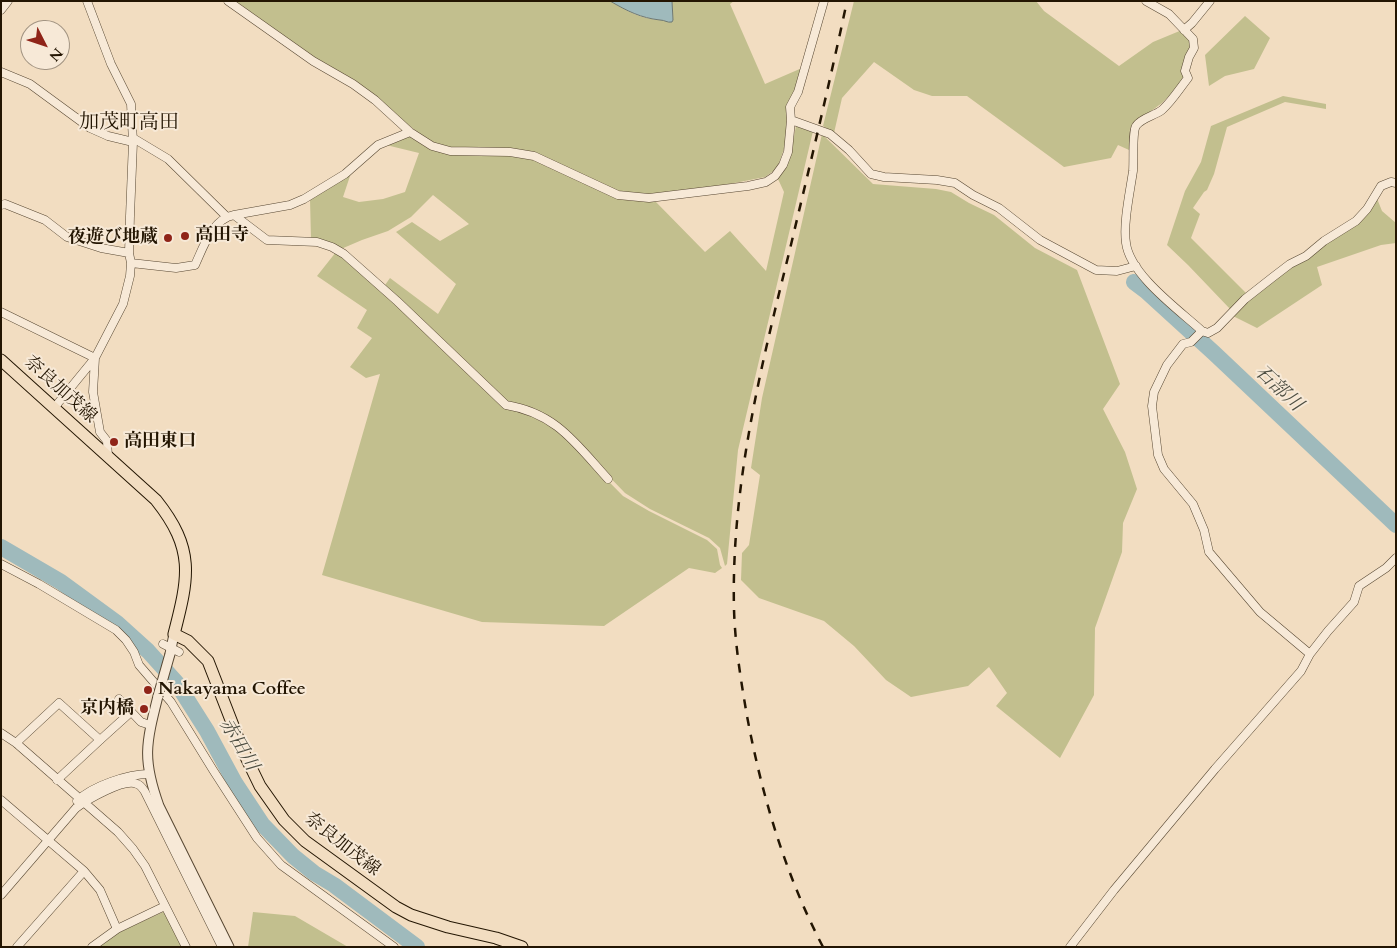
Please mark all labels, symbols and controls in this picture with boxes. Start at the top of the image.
north arrow [20,20,70,70]
text: N [45,44,67,65]
district label: 加茂町高田 [79,111,179,135]
place label: 高田寺 [195,225,249,247]
place label: 夜遊び地蔵 [68,227,158,249]
marker: 高田寺 [179,230,191,242]
marker: 夜遊び地蔵 [162,232,174,244]
street label: 奈良加茂線 [19,352,101,428]
water label: 石部川 [1249,361,1307,417]
place label: 高田東口 [124,431,196,453]
marker: 高田東口 [108,436,120,448]
place label: Nakayama Coffee [158,679,306,701]
marker: Nakayama Coffee [142,684,154,696]
place label: 京内橋 [80,698,134,720]
marker: 京内橋 [138,703,150,715]
water label: 赤田川 [214,715,262,775]
street label: 奈良加茂線 [300,809,384,881]

